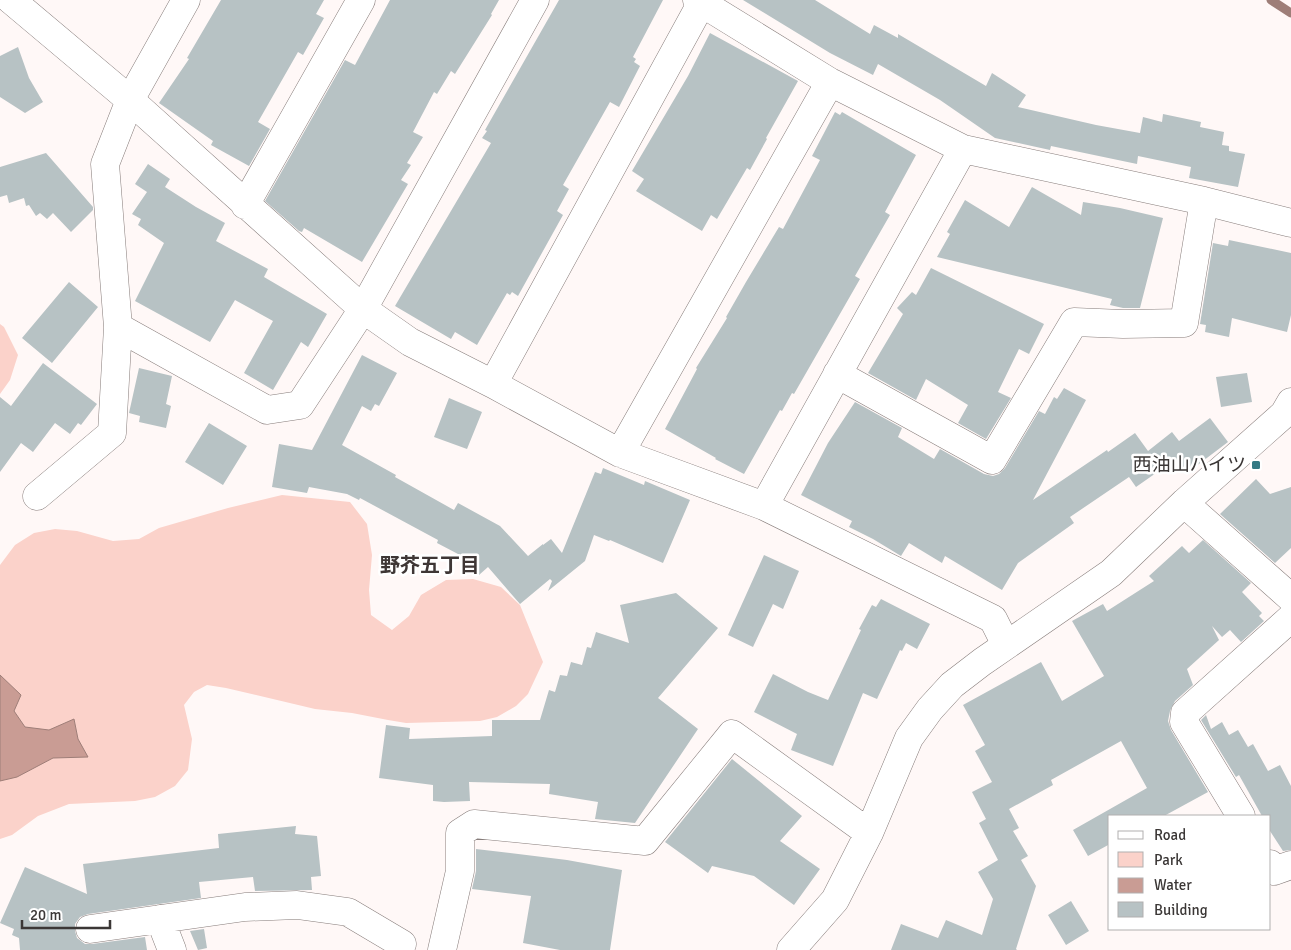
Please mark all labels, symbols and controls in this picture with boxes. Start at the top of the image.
place label: 西油山ハイツ [1132,453,1246,477]
marker: 西油山ハイツ [1250,459,1262,471]
district label: 野芥五丁目 [380,553,480,578]
legend [1108,815,1271,930]
text: Road [1154,826,1186,844]
text: Park [1154,851,1183,869]
text: Water [1154,876,1192,894]
scale bar [22,898,110,930]
text: Building [1154,901,1208,919]
text: 20 m [30,906,61,924]

